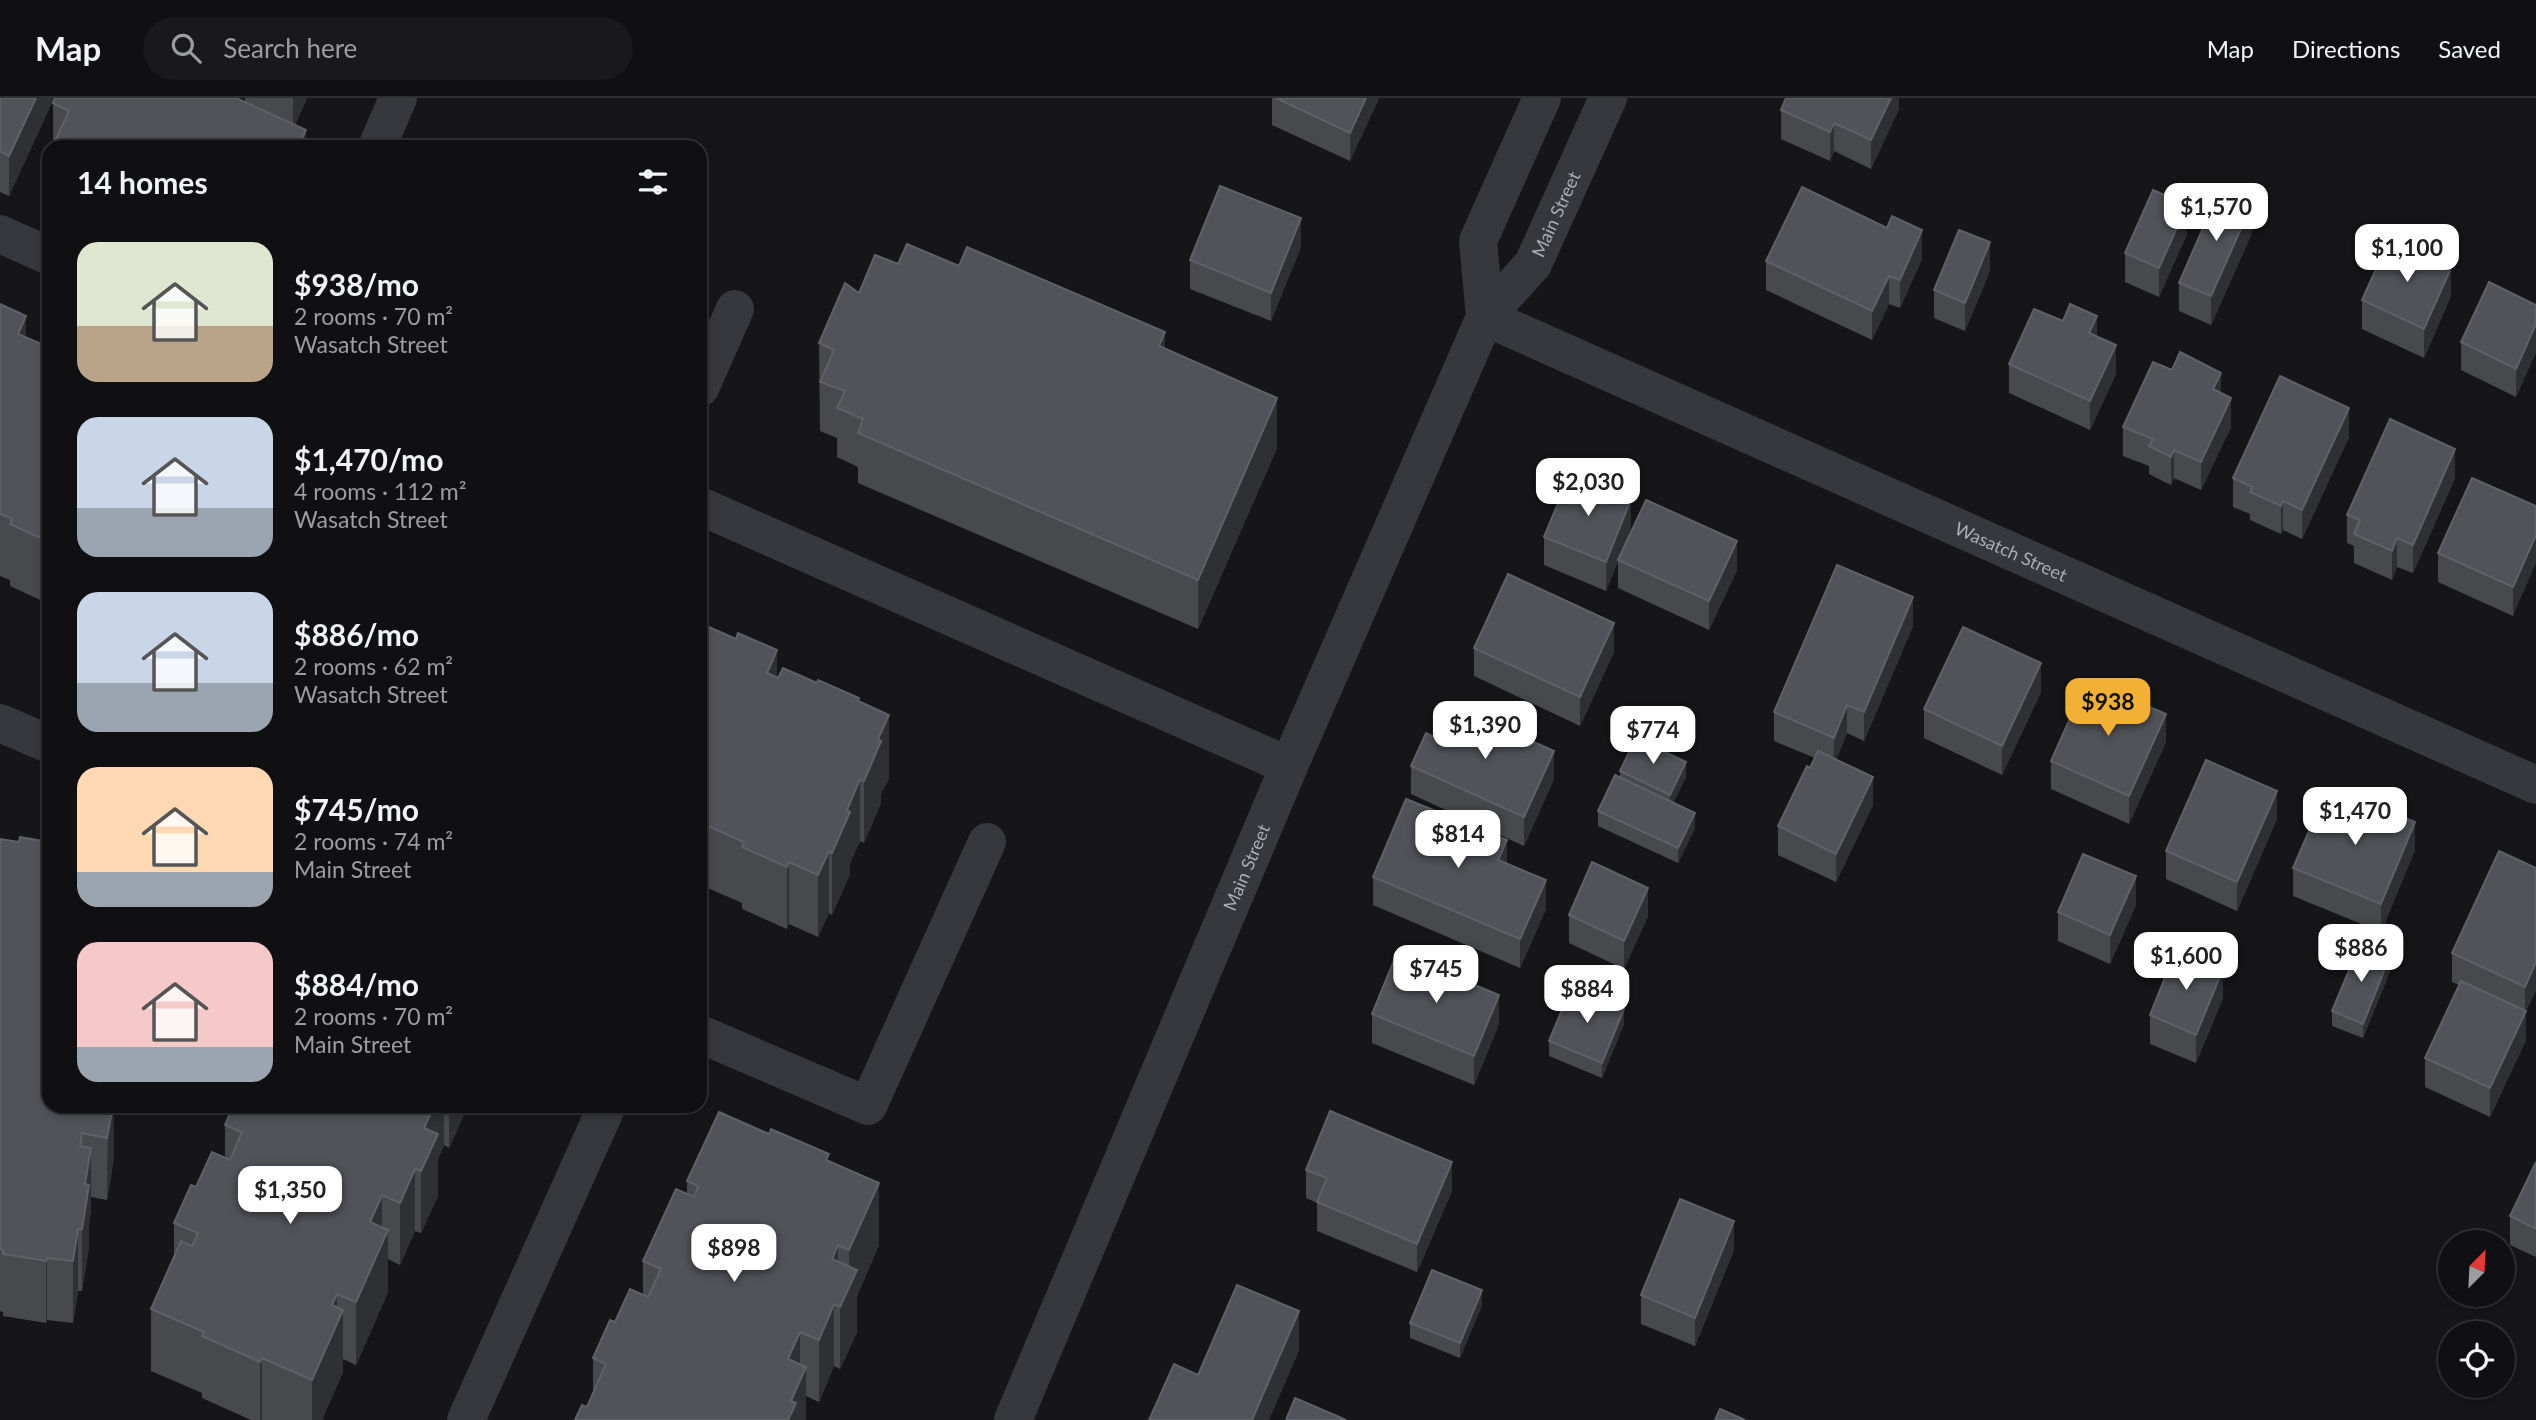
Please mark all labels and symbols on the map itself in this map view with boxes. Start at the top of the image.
street label: Main Street [1527,167,1585,260]
pin: $1,570 [2159,184,2273,243]
pin: $1,100 [2350,225,2464,284]
pin: $2,030 [1531,458,1645,518]
street label: Wasatch Street [1952,517,2071,586]
pin: $938 [2067,678,2149,738]
pin: $1,390 [1428,702,1542,761]
pin: $774 [1612,706,1694,766]
pin: $1,470 [2298,788,2412,847]
pin: $814 [1417,810,1499,870]
street label: Main Street [1218,820,1274,914]
pin: $886 [2320,924,2402,984]
pin: $1,600 [2129,932,2243,992]
pin: $745 [1395,946,1477,1005]
pin: $884 [1546,965,1628,1025]
pin: $1,350 [233,1166,347,1226]
pin: $898 [693,1224,775,1284]
north arrow [2438,1230,2515,1307]

